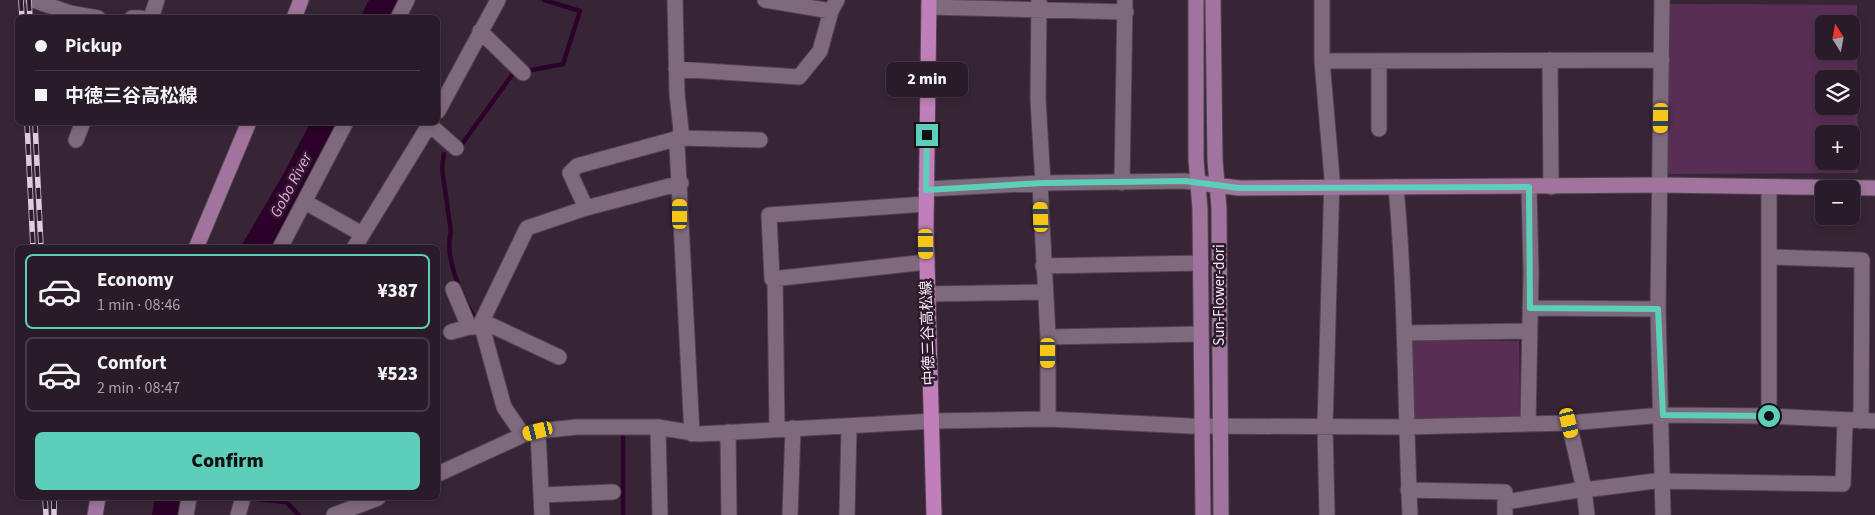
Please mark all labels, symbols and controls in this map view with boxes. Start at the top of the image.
north arrow [1815,15,1860,60]
map controls [1815,15,1860,225]
text: Pickup [65,33,122,60]
callout: 2 min [886,62,968,98]
text: 2 min [907,68,947,90]
button: layers [1815,70,1860,115]
text: 中徳三谷高松線 [65,83,198,110]
car [1653,103,1668,133]
route end [916,124,938,146]
button: + [1815,125,1860,170]
water label: Gobo River [265,147,318,221]
button: − [1815,180,1860,225]
car [672,199,687,229]
car [1032,202,1049,232]
car [918,229,933,259]
street label: Sun-Flower-dori [1209,244,1230,346]
text: Economy [97,267,174,294]
icon: car [37,269,82,314]
text: ¥387 [377,278,418,305]
street label: 中徳三谷高松線 [916,280,940,386]
text: 1 min · 08:46 [97,294,180,316]
car [1040,338,1055,368]
text: Comfort [97,350,167,377]
icon: car [37,352,82,397]
text: ¥523 [377,361,418,388]
text: 2 min · 08:47 [97,377,180,399]
route start [1758,405,1780,427]
car [1558,407,1579,439]
car [521,420,554,442]
button: Confirm [35,432,420,490]

